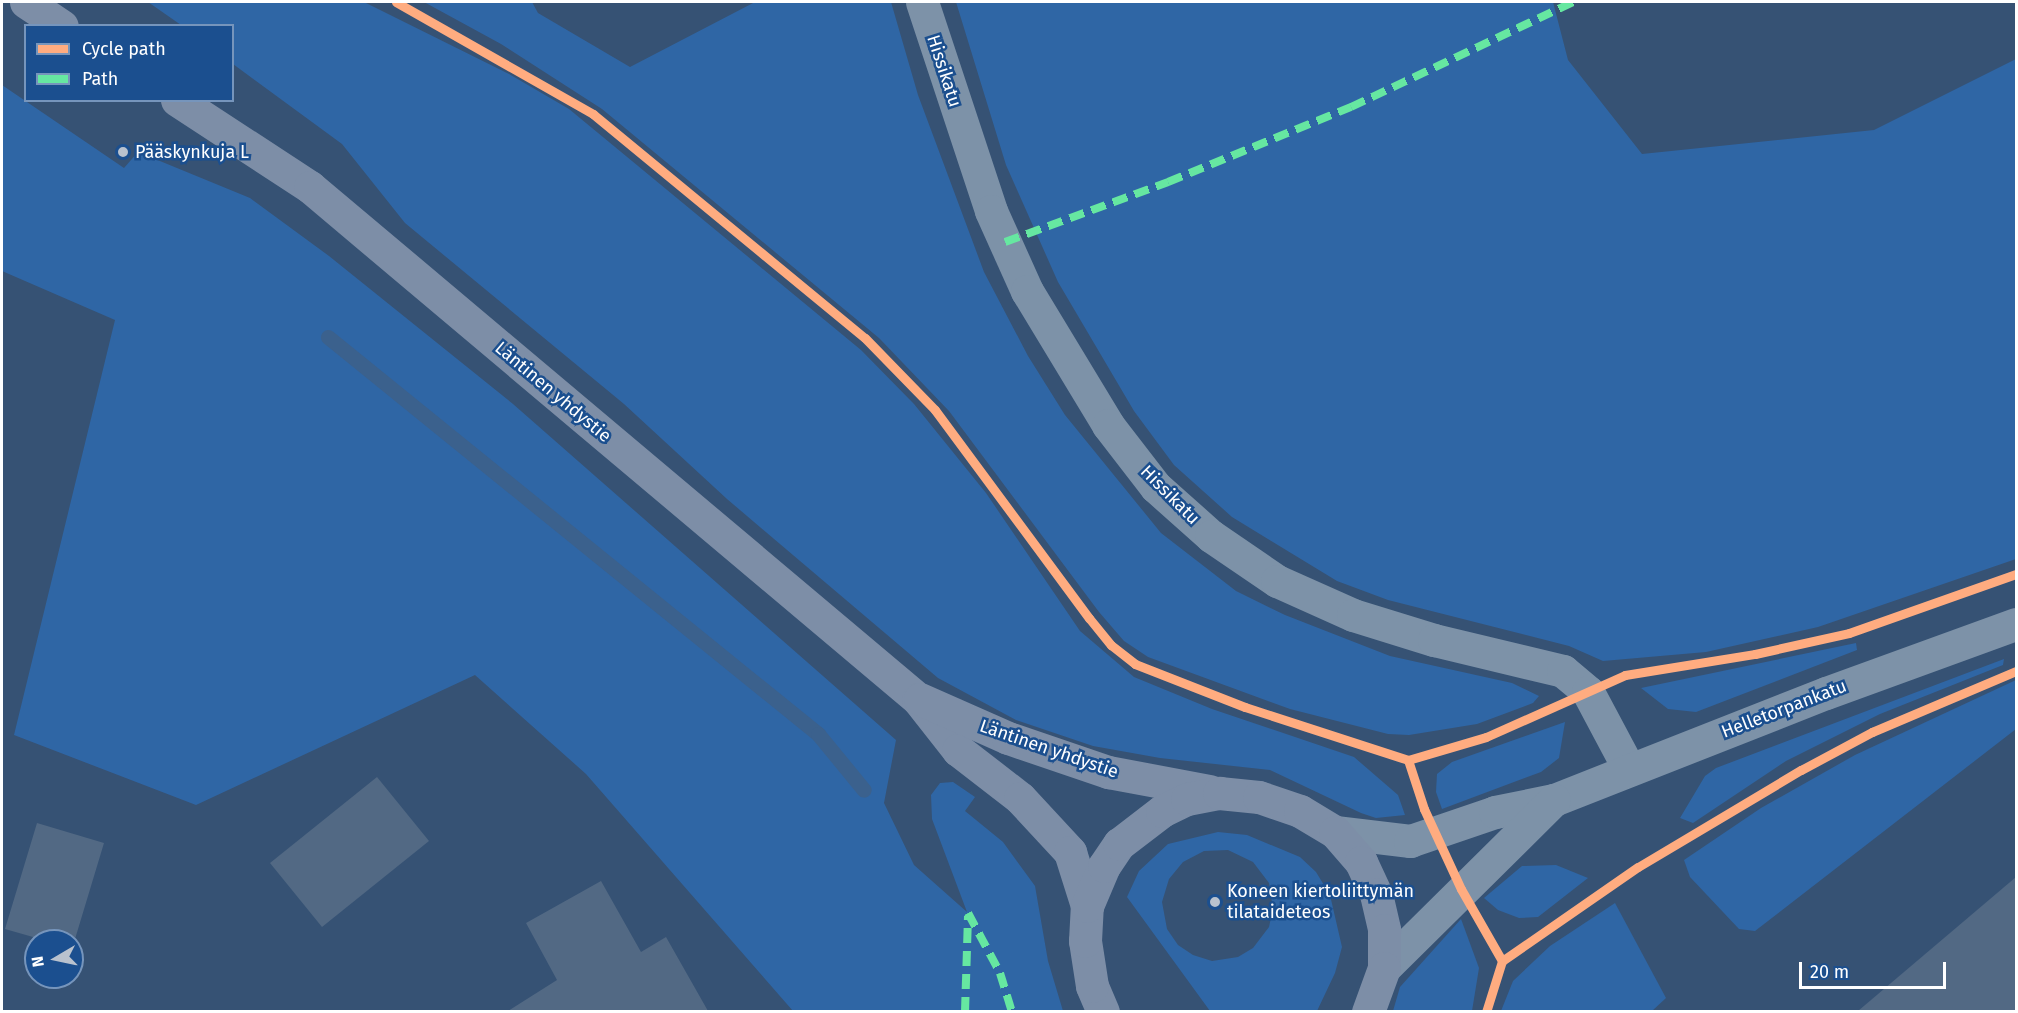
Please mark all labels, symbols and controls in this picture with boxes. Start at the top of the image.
legend [24,24,234,102]
street label: Hissikatu [922,32,966,110]
text: Cycle path [82,38,166,60]
text: Path [82,68,118,90]
place label: Pääskynkuja L [135,141,249,163]
marker: Pääskynkuja L [116,145,130,159]
street label: Läntinen yhdystie [490,337,616,447]
street label: Hissikatu [1136,461,1204,529]
street label: Helletorpankatu [1718,675,1850,743]
street label: Läntinen yhdystie [977,715,1121,783]
place label: Koneen kiertoliittymän tilataideteos [1227,881,1414,924]
marker: Koneen kiertoliittymän tilataideteos [1208,895,1222,909]
north arrow [24,929,84,989]
scale bar [1802,950,1949,988]
text: N [27,955,48,968]
text: 20 m [1810,961,1849,983]

